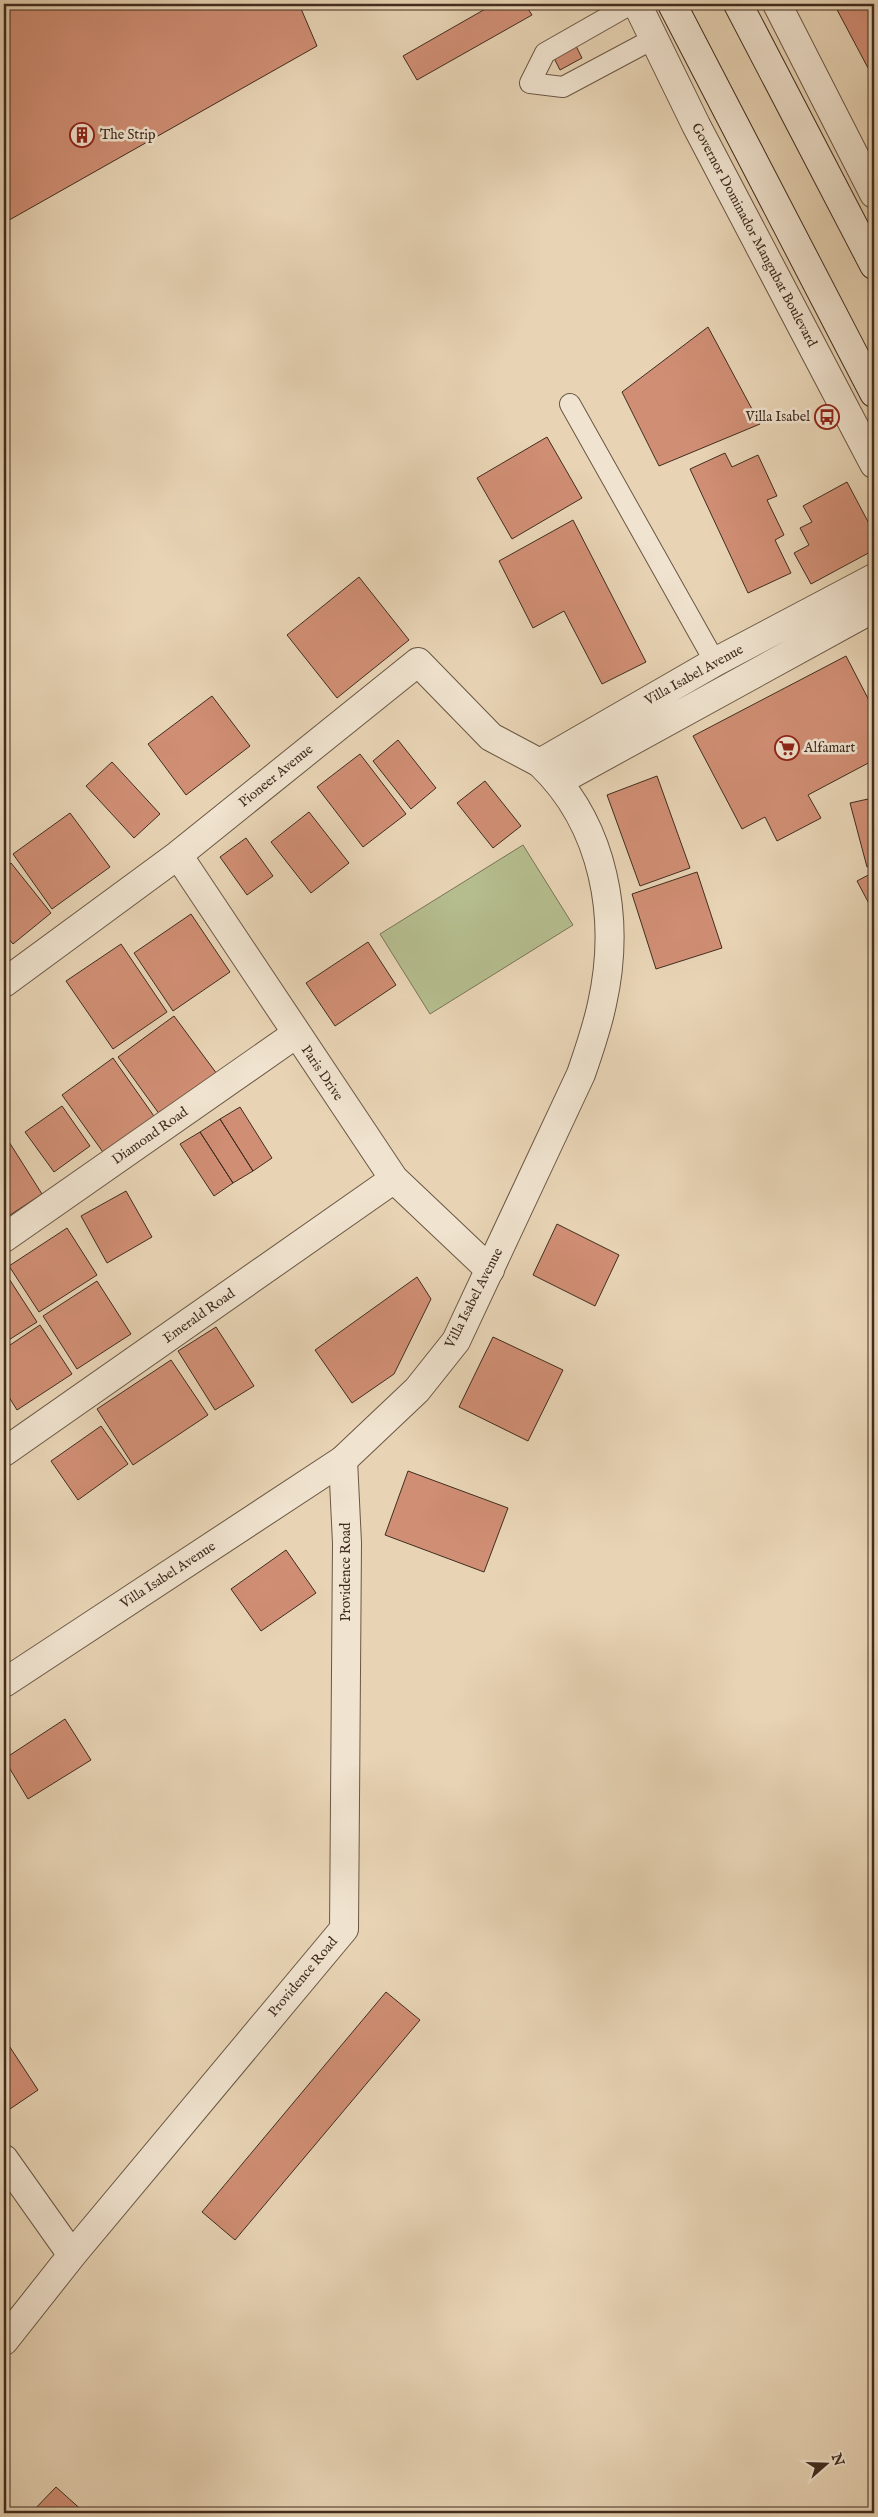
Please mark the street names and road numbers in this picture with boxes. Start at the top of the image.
street label: Governor Dominador Mangubat Boulevard [687,120,821,351]
street label: Villa Isabel Avenue [641,640,747,710]
street label: Pioneer Avenue [235,740,317,811]
street label: Paris Drive [297,1042,348,1105]
street label: Diamond Road [108,1103,192,1169]
street label: Villa Isabel Avenue [441,1244,507,1352]
street label: Emerald Road [159,1284,239,1347]
street label: Providence Road [337,1522,355,1622]
street label: Villa Isabel Avenue [116,1537,220,1613]
street label: Providence Road [264,1933,342,2021]

